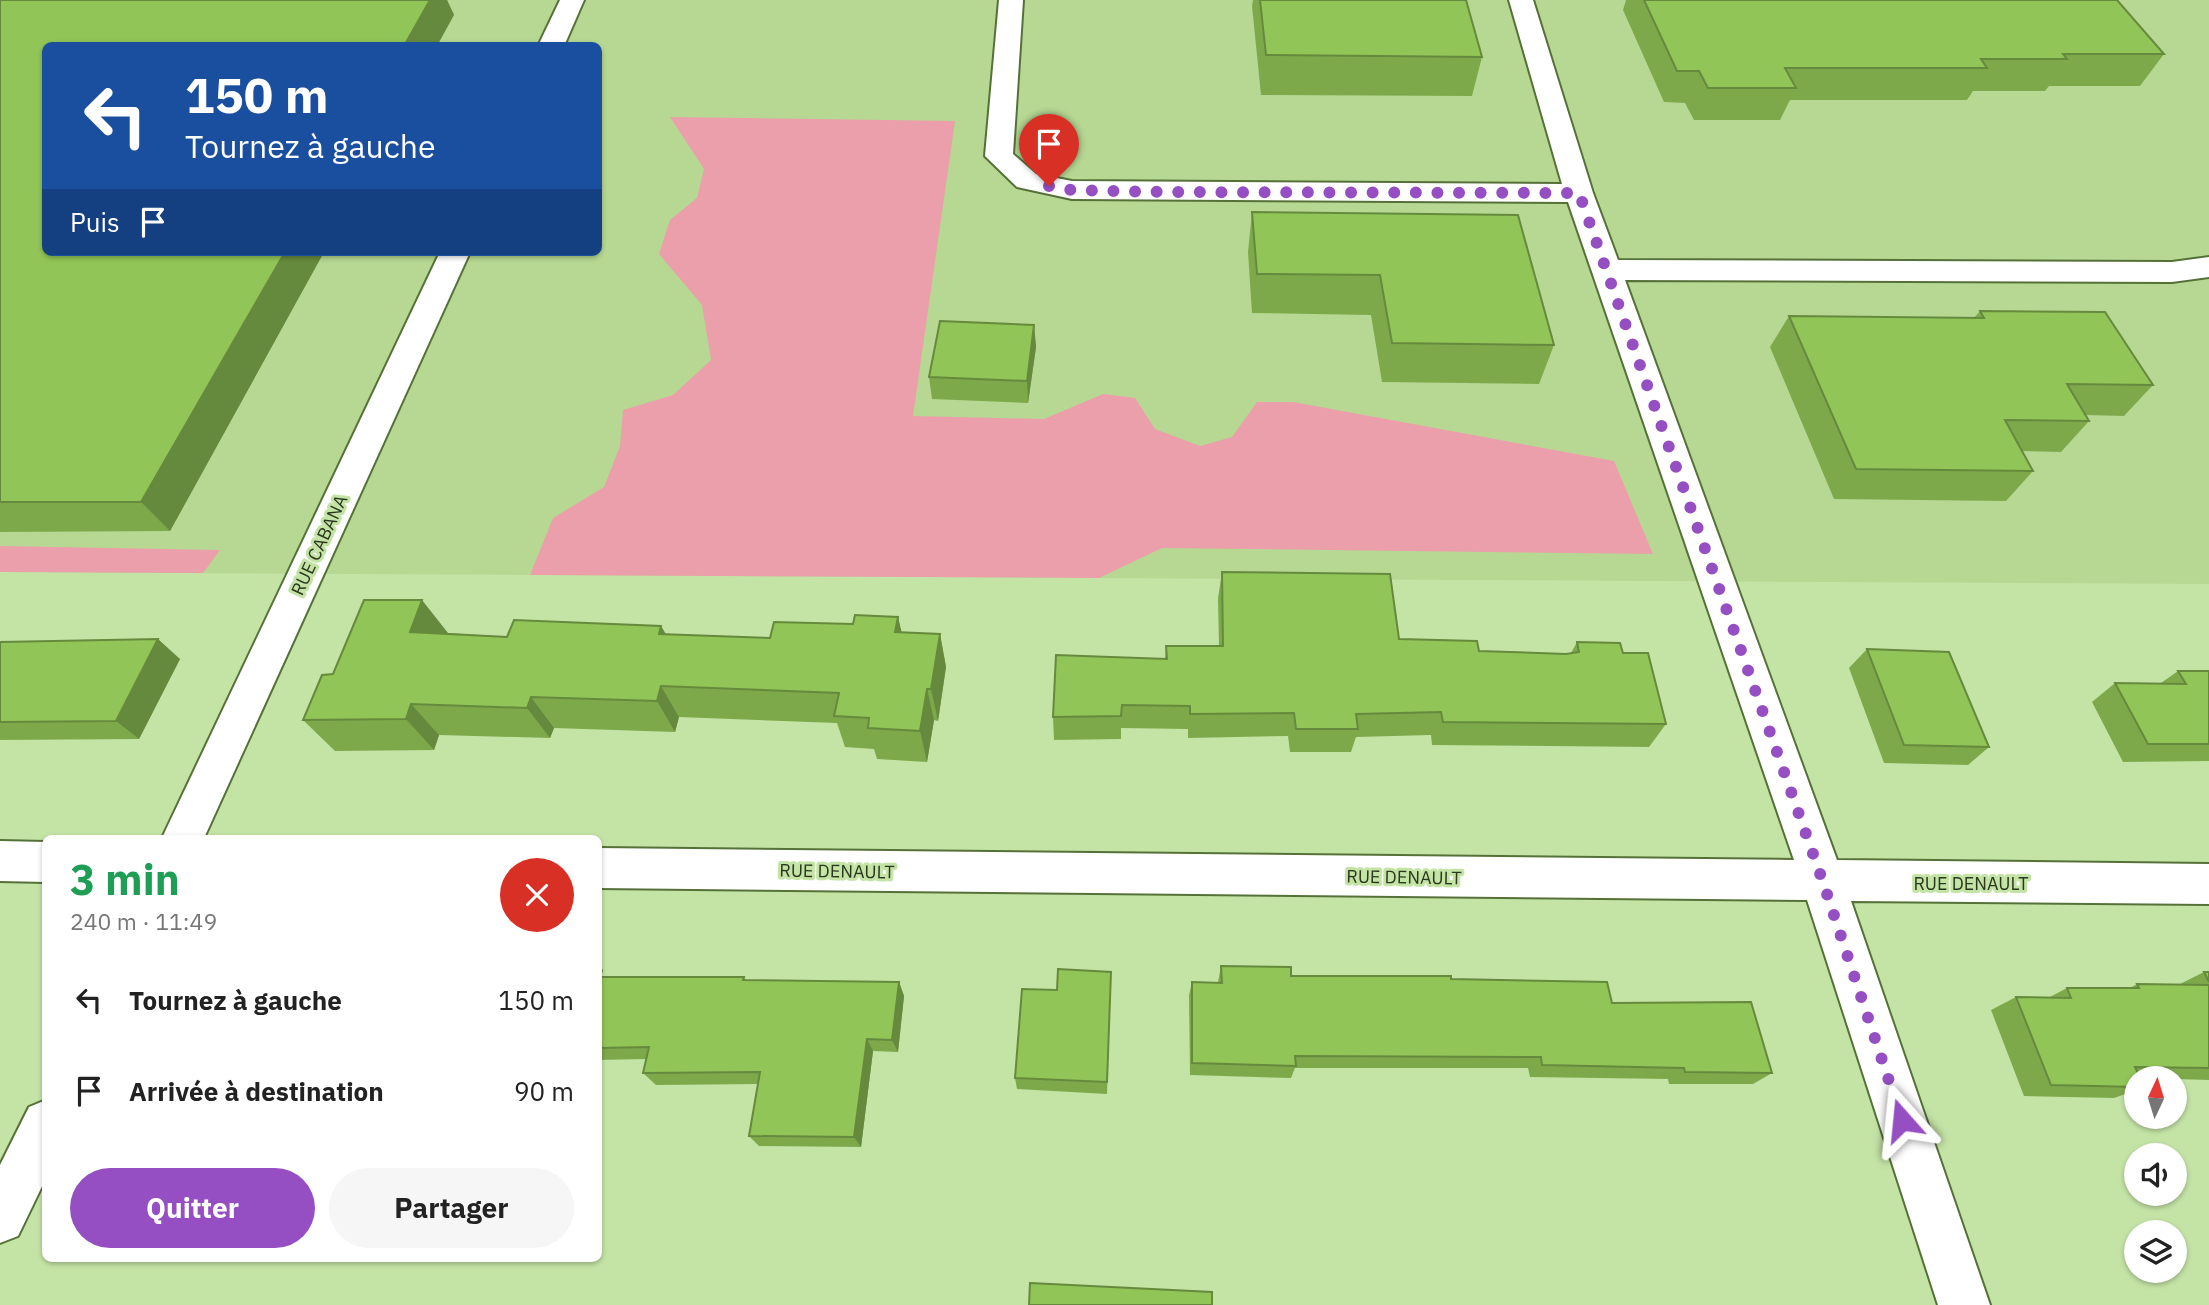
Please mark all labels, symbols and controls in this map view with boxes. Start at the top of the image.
text: 150 m [185,63,329,126]
icon: left [70,70,161,161]
pin [1019,114,1079,186]
text: Tournez à gauche [185,125,436,167]
icon: arrive [1030,125,1068,163]
icon: arrive [134,203,172,241]
text: Puis [70,205,120,239]
street label: RUE CABANA [286,491,353,599]
text: 3 min [70,852,180,907]
button: close [500,858,574,932]
street label: RUE DENAULT [779,858,895,884]
street label: RUE DENAULT [1346,864,1462,890]
street label: RUE DENAULT [1913,872,2029,895]
text: 240 m · 11:49 [70,906,217,936]
icon: left [70,981,108,1019]
text: Tournez à gauche [129,983,342,1017]
text: 150 m [498,983,574,1017]
north arrow [2124,1066,2188,1129]
map controls [2124,1066,2187,1283]
icon: arrive [70,1072,108,1110]
text: Arrivée à destination [129,1074,384,1108]
text: 90 m [514,1074,574,1108]
position arrow [1865,1083,1939,1157]
button: sound [2124,1143,2187,1206]
button: Quitter [70,1168,315,1248]
button: Partager [329,1168,574,1248]
button: layers [2124,1220,2187,1283]

